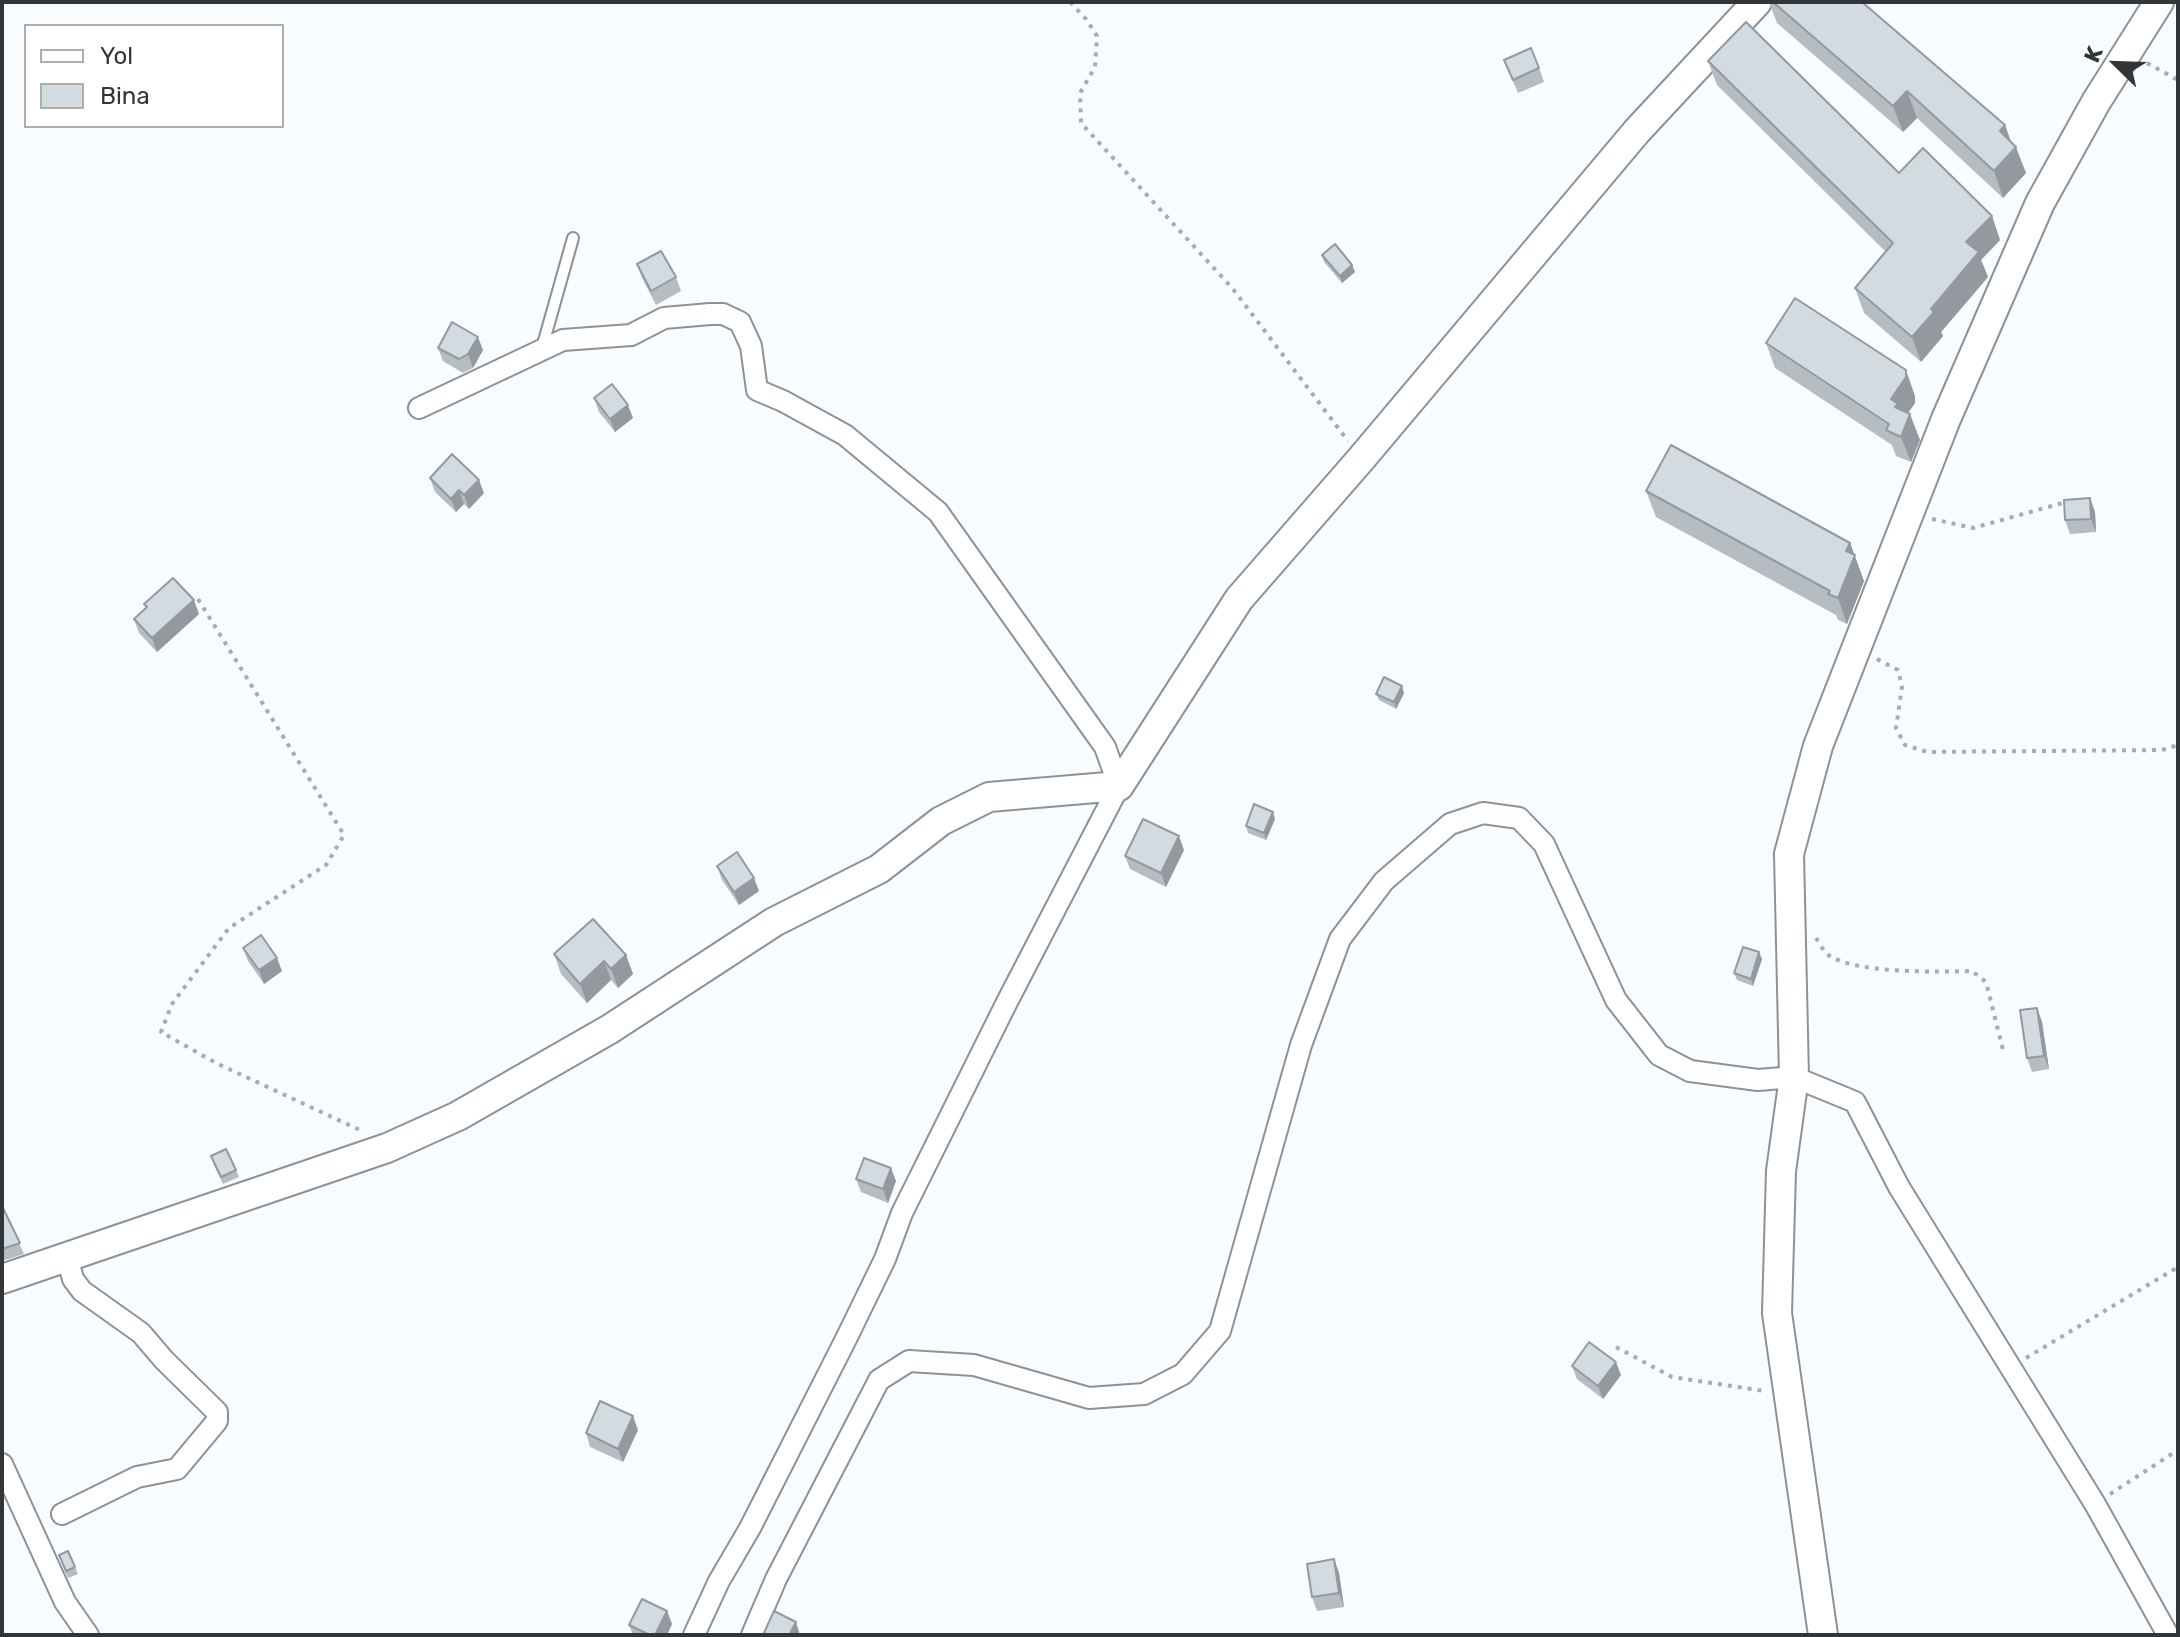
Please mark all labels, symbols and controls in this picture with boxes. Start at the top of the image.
legend [24,24,284,128]
north arrow [2076,24,2156,104]
text: Yol [100,42,133,70]
text: K [2078,42,2109,66]
text: Bina [100,82,150,110]

